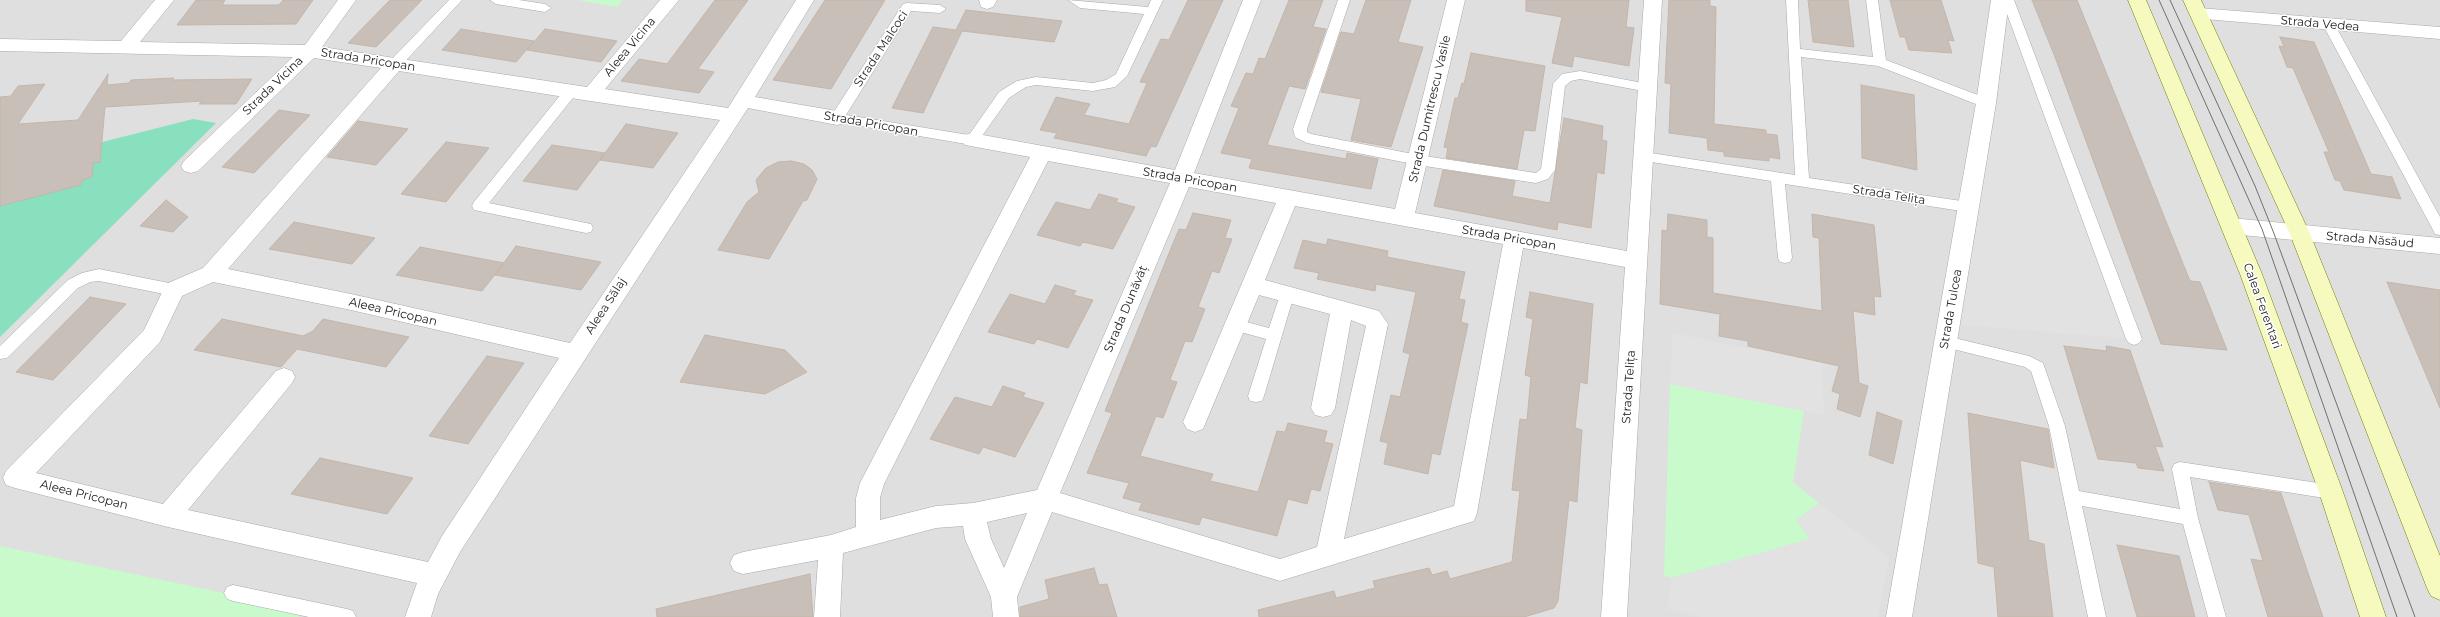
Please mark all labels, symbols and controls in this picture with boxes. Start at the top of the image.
street label: Strada Malcoci [851,8,911,90]
street label: Strada Vedea [2280,13,2360,35]
street label: Aleea Vicina [601,14,659,80]
street label: Strada Dumitrescu Vasile [1406,34,1454,184]
street label: Strada Pricopan [320,45,416,75]
street label: Strada Vicina [240,54,306,118]
street label: Strada Pricopan [823,109,919,139]
street label: Strada Pricopan [1142,165,1238,195]
street label: Strada Telița [1852,182,1926,208]
street label: Strada Pricopan [1461,223,1557,253]
street label: Strada Năsăud [2326,229,2414,251]
street label: Calea Ferentari [2240,261,2284,351]
street label: Strada Dunăvăț [1101,263,1151,355]
street label: Strada Tulcea [1937,268,1965,350]
street label: Aleea Sălaj [582,275,630,337]
street label: Aleea Pricopan [347,295,439,329]
street label: Strada Telița [1619,350,1639,424]
street label: Aleea Pricopan [39,477,129,513]

